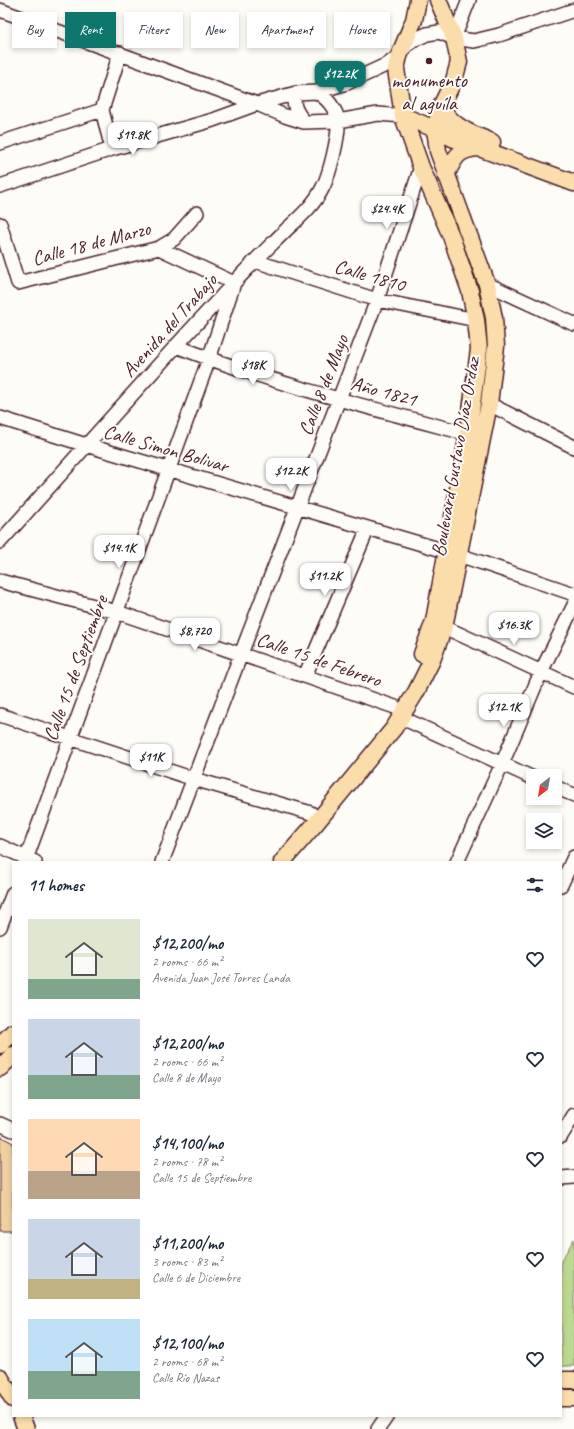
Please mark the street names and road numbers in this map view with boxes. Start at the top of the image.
street label: Calle 18 de Marzo [29,215,154,271]
street label: Calle 1810 [332,254,410,298]
street label: Avenida del Trabajo [116,268,223,382]
street label: Calle 8 de Mayo [293,331,354,439]
street label: Boulevard Gustavo Díaz Ordaz [426,353,486,559]
street label: Año 1821 [348,371,420,412]
street label: Calle Simon Bolivar [100,419,233,479]
street label: Calle 15 de Septiembre [38,591,114,744]
street label: Calle 15 de Febrero [253,626,385,693]

